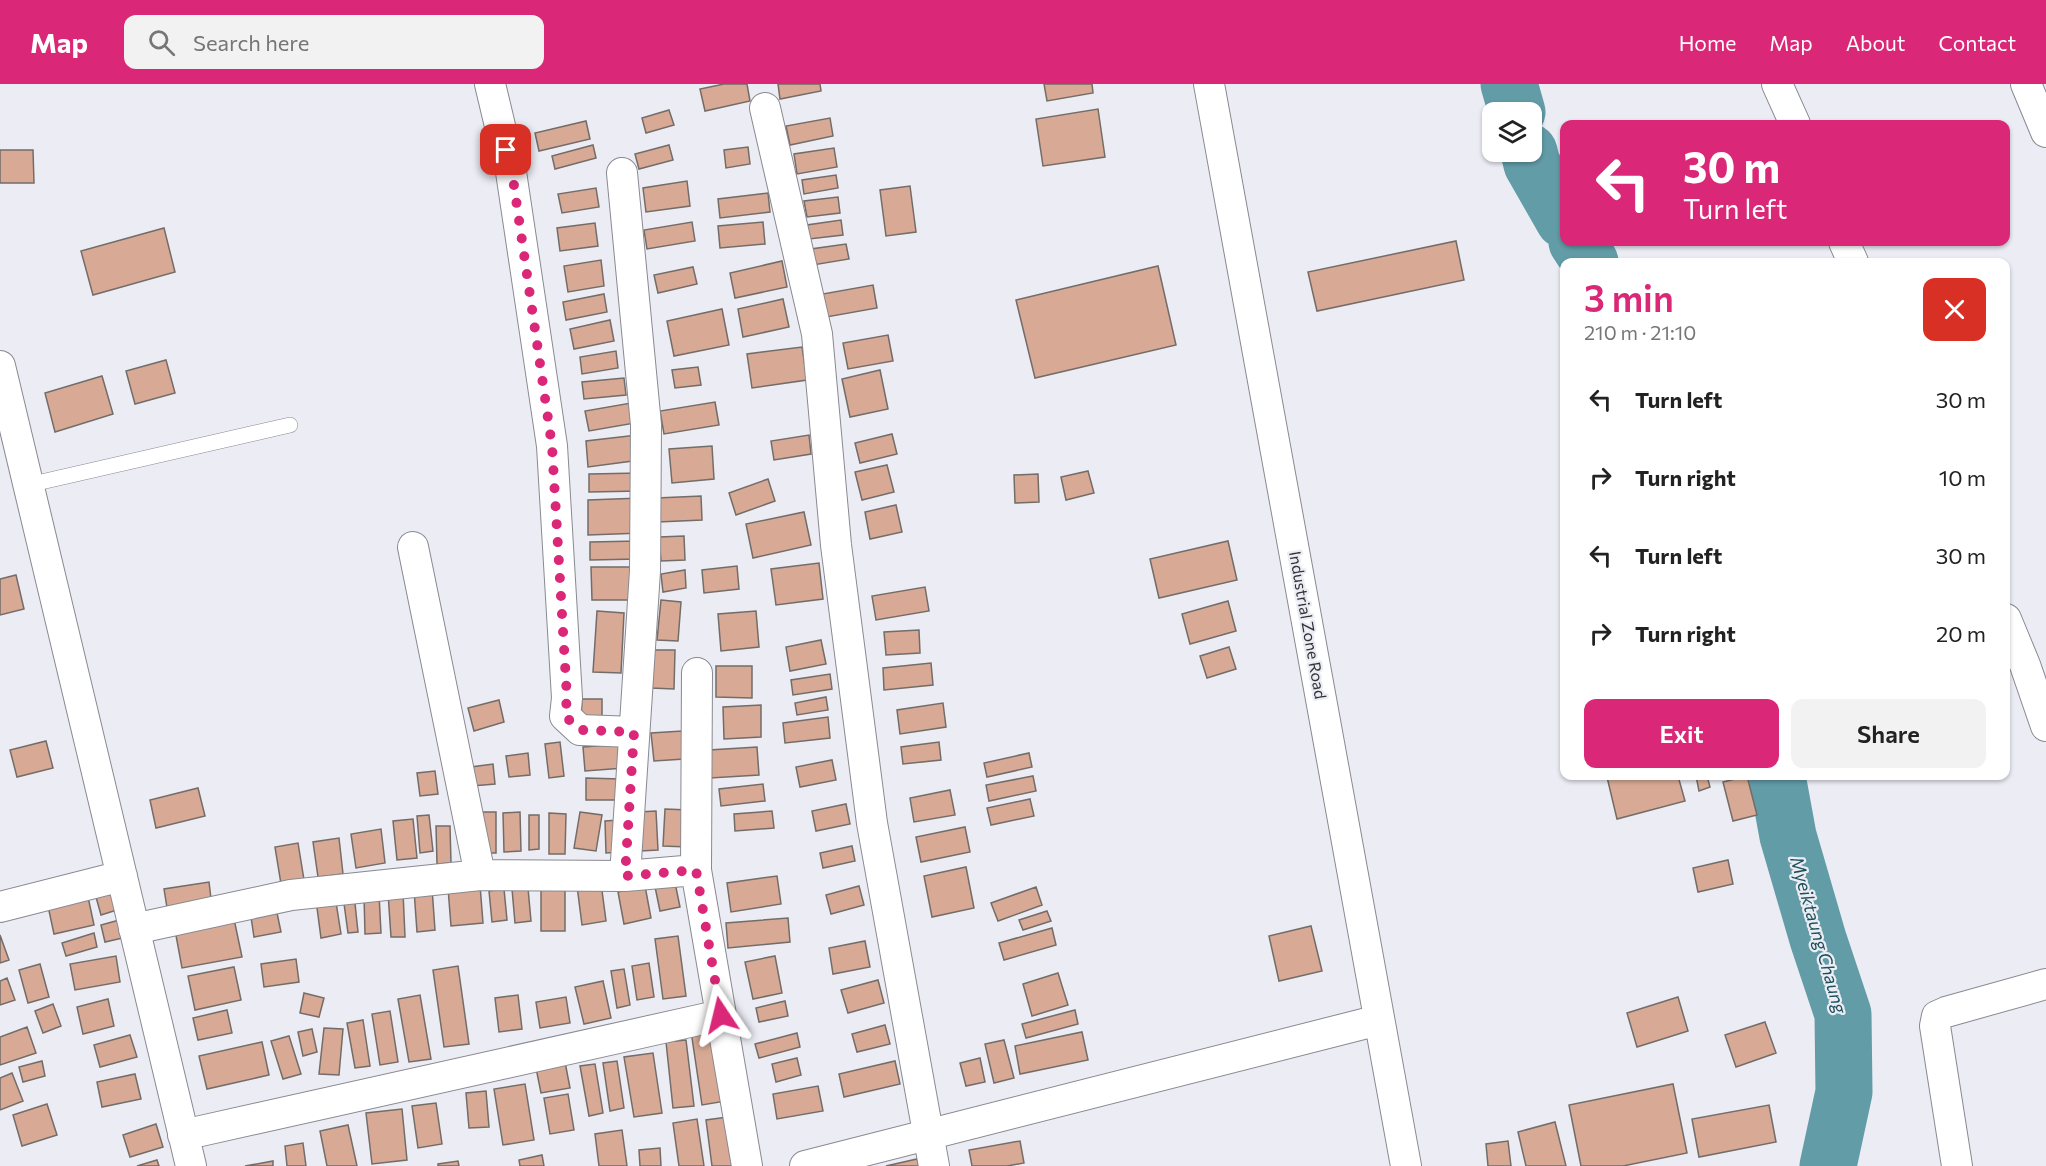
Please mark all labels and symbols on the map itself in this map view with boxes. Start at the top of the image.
pin [480,124,531,175]
street label: Industrial Zone Road [1286,549,1331,700]
water label: Myeiktaung Chaung [1786,854,1852,1017]
position arrow [689,983,753,1047]

